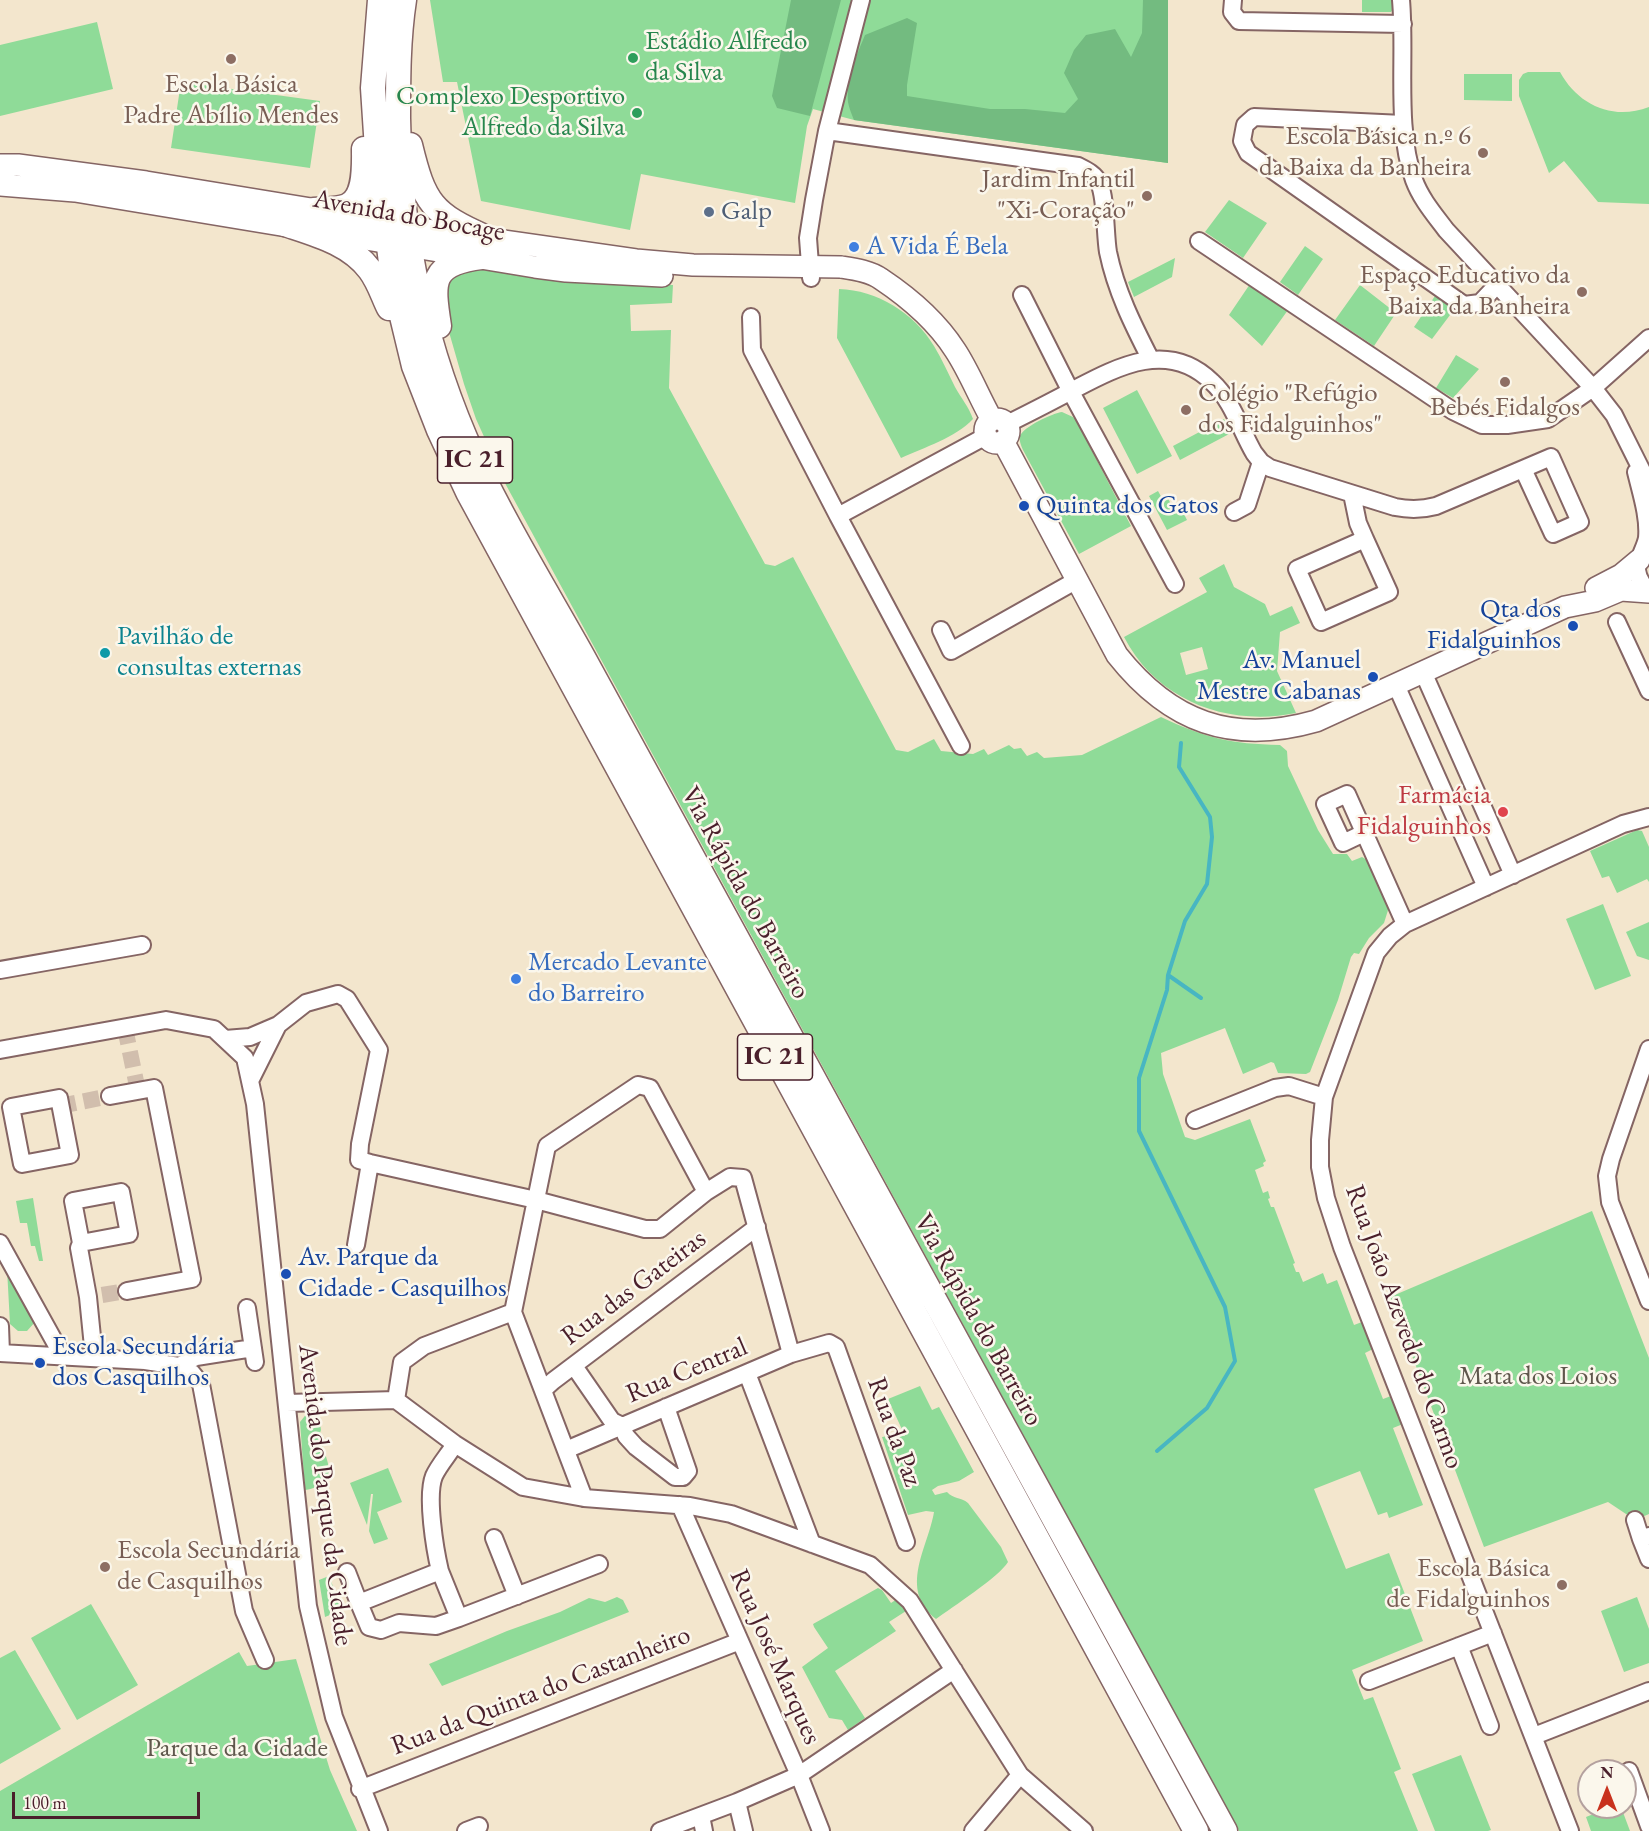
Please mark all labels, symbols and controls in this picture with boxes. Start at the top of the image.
place label: Estádio Alfredo da Silva [645,26,807,89]
marker: Estádio Alfredo da Silva [626,51,640,65]
marker: Escola Básica Padre Abílio Mendes [224,52,238,66]
place label: Escola Básica Padre Abílio Mendes [123,69,339,132]
place label: Complexo Desportivo Alfredo da Silva [396,81,625,144]
marker: Complexo Desportivo Alfredo da Silva [630,106,644,120]
place label: Escola Básica n.º 6 da Baixa da Banheira [1259,121,1471,184]
marker: Escola Básica n.º 6 da Baixa da Banheira [1476,146,1490,160]
place label: Jardim Infantil "Xi-Coração" [981,164,1135,227]
street label: Avenida do Bocage [310,183,508,249]
marker: Jardim Infantil "Xi-Coração" [1140,189,1154,203]
place label: Galp [721,196,772,228]
marker: Galp [702,205,716,219]
place label: A Vida É Bela [866,231,1008,263]
marker: A Vida É Bela [847,240,861,254]
place label: Espaço Educativo da Baixa da Banheira [1359,260,1570,323]
marker: Espaço Educativo da Baixa da Banheira [1575,285,1589,299]
marker: Bebés Fidalgos [1498,375,1512,389]
place label: Colégio "Refúgio dos Fidalguinhos" [1198,378,1382,441]
place label: Bebés Fidalgos [1430,392,1580,424]
marker: Colégio "Refúgio dos Fidalguinhos" [1179,403,1193,417]
road number: IC 21 [438,437,512,483]
place label: Quinta dos Gatos [1036,490,1219,522]
marker: Quinta dos Gatos [1017,499,1031,513]
place label: Qta dos Fidalguinhos [1427,594,1561,657]
marker: Qta dos Fidalguinhos [1566,619,1580,633]
place label: Pavilhão de consultas externas [117,621,301,684]
place label: Av. Manuel Mestre Cabanas [1197,645,1361,708]
marker: Pavilhão de consultas externas [98,646,112,660]
marker: Av. Manuel Mestre Cabanas [1366,670,1380,684]
place label: Farmácia Fidalguinhos [1357,780,1491,843]
street label: Via Rápida do Barreiro [673,781,817,1005]
marker: Farmácia Fidalguinhos [1496,805,1510,819]
place label: Mercado Levante do Barreiro [528,947,707,1010]
marker: Mercado Levante do Barreiro [509,972,523,986]
road number: IC 21 [738,1034,812,1080]
street label: Rua João Azevedo do Carmo [1338,1181,1470,1473]
street label: Via Rápida do Barreiro [906,1208,1050,1432]
street label: Rua das Gateiras [555,1223,713,1353]
place label: Av. Parque da Cidade - Casquilhos [298,1242,507,1305]
marker: Av. Parque da Cidade - Casquilhos [279,1267,293,1281]
place label: Escola Secundária dos Casquilhos [52,1331,235,1394]
street label: Rua Central [622,1331,752,1411]
street label: Avenida do Parque da Cidade [290,1342,360,1648]
marker: Escola Secundária dos Casquilhos [33,1356,47,1370]
park label: Mata dos Loios [1459,1361,1617,1393]
street label: Rua da Paz [859,1373,929,1491]
place label: Escola Secundária de Casquilhos [117,1535,300,1598]
place label: Escola Básica de Fidalguinhos [1386,1553,1550,1616]
marker: Escola Secundária de Casquilhos [98,1560,112,1574]
street label: Rua José Marques [722,1565,828,1749]
marker: Escola Básica de Fidalguinhos [1555,1578,1569,1592]
street label: Rua da Quinta do Castanheiro [387,1619,695,1763]
park label: Parque da Cidade [146,1733,328,1765]
north arrow [1577,1759,1637,1819]
text: N [1601,1762,1613,1783]
scale bar [15,1780,202,1818]
text: 100 m [23,1791,67,1814]

